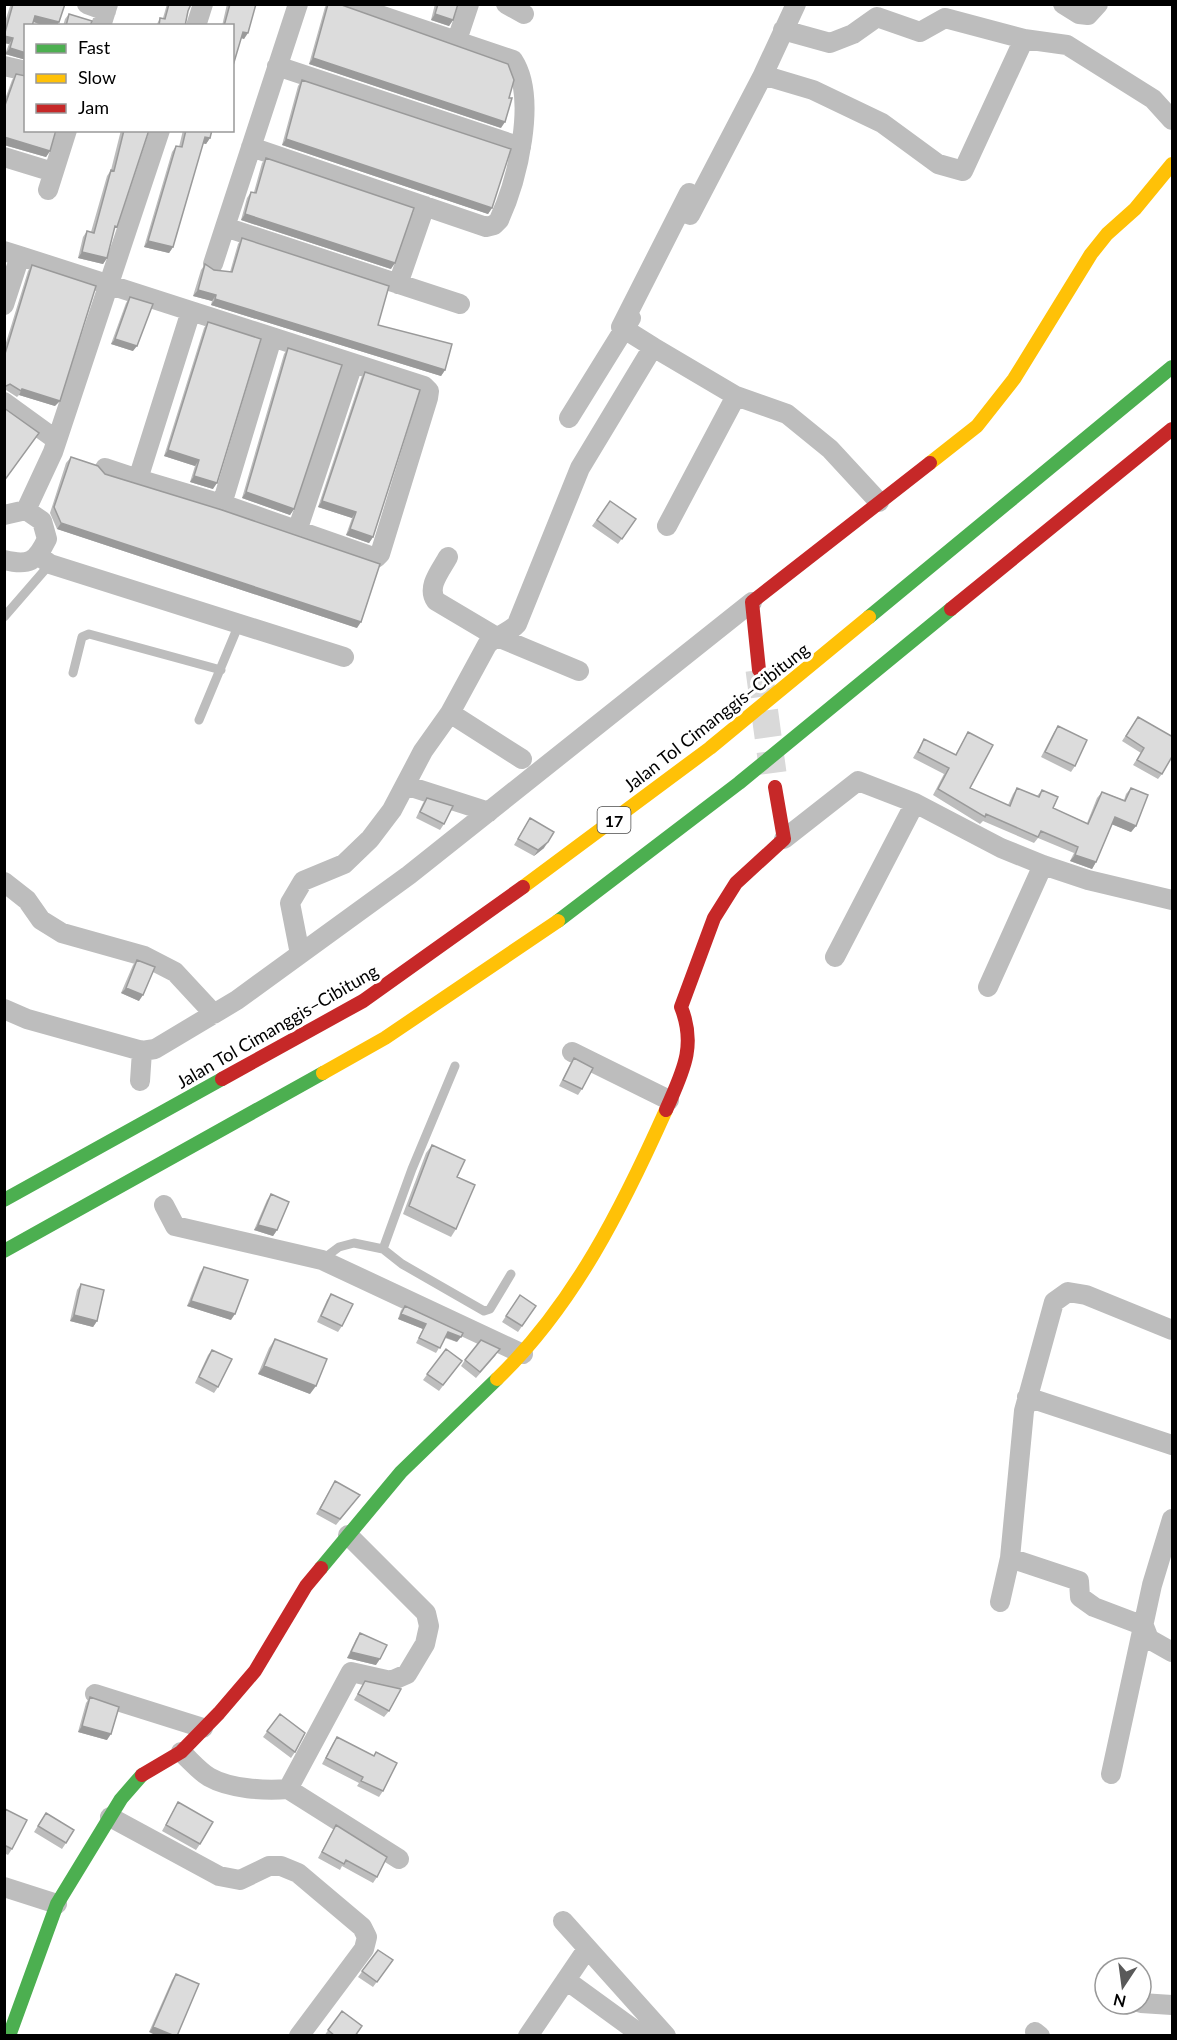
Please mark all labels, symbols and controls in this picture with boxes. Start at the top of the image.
legend [24,24,234,132]
text: Fast [78,36,111,58]
text: Slow [78,66,116,88]
text: Jam [78,96,109,118]
street label: Jalan Tol Cimanggis–Cibitung [619,638,813,796]
road number: 17 [598,807,630,833]
street label: Jalan Tol Cimanggis–Cibitung [172,959,382,1093]
north arrow [1093,1956,1153,2016]
text: N [1111,1990,1128,2012]

